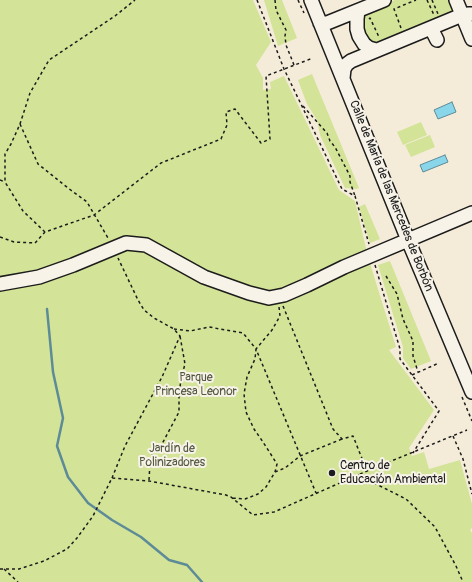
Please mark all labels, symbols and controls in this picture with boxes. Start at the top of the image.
street label: Calle de María de las Mercedes de Borbón [346,98,436,294]
park label: Parque Princesa Leonor [155,371,237,399]
park label: Jardín de Polinizadores [139,442,205,470]
place label: Centro de Educación Ambiental [340,459,446,487]
marker: Centro de Educación Ambiental [327,468,337,478]

